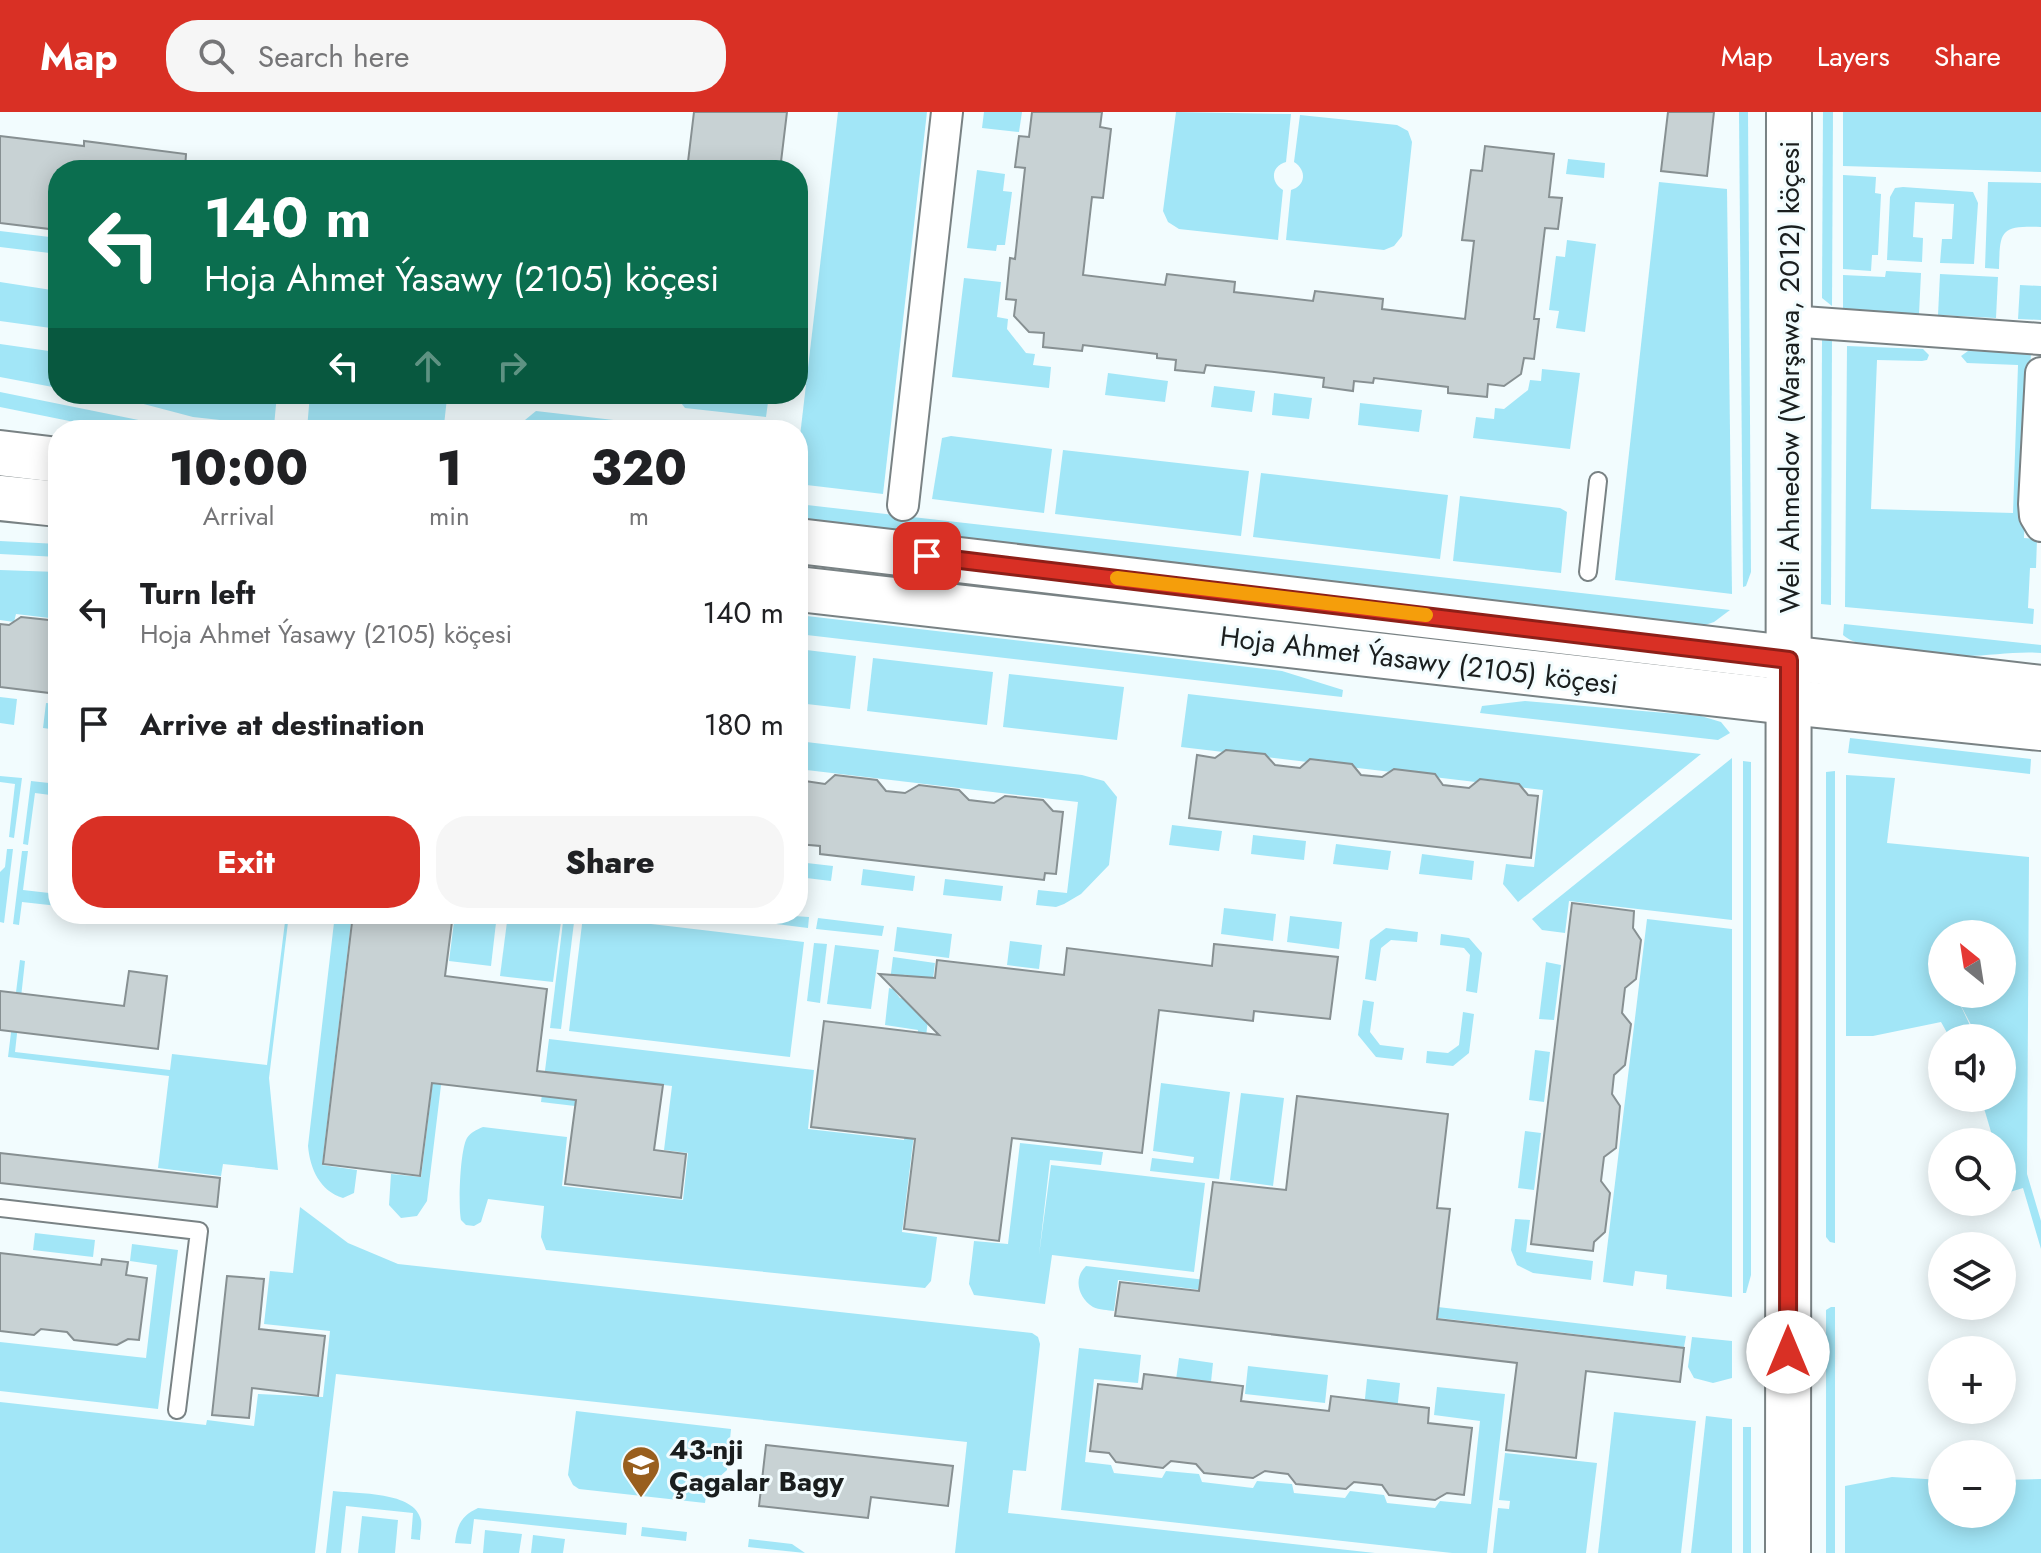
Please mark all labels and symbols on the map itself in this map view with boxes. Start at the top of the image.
street label: Weli Ahmedow (Warşawa, 2012) köçesi [1769,141,1810,613]
pin [893,522,961,590]
street label: Hoja Ahmet Ýasawy (2105) köçesi [1218,616,1620,705]
north arrow [1928,920,2016,1008]
position arrow [1746,1310,1830,1394]
place label: 43-nji Çagalar Bagy [669,1429,844,1502]
school or university icon: 43-nji Çagalar Bagy [620,1444,662,1499]

